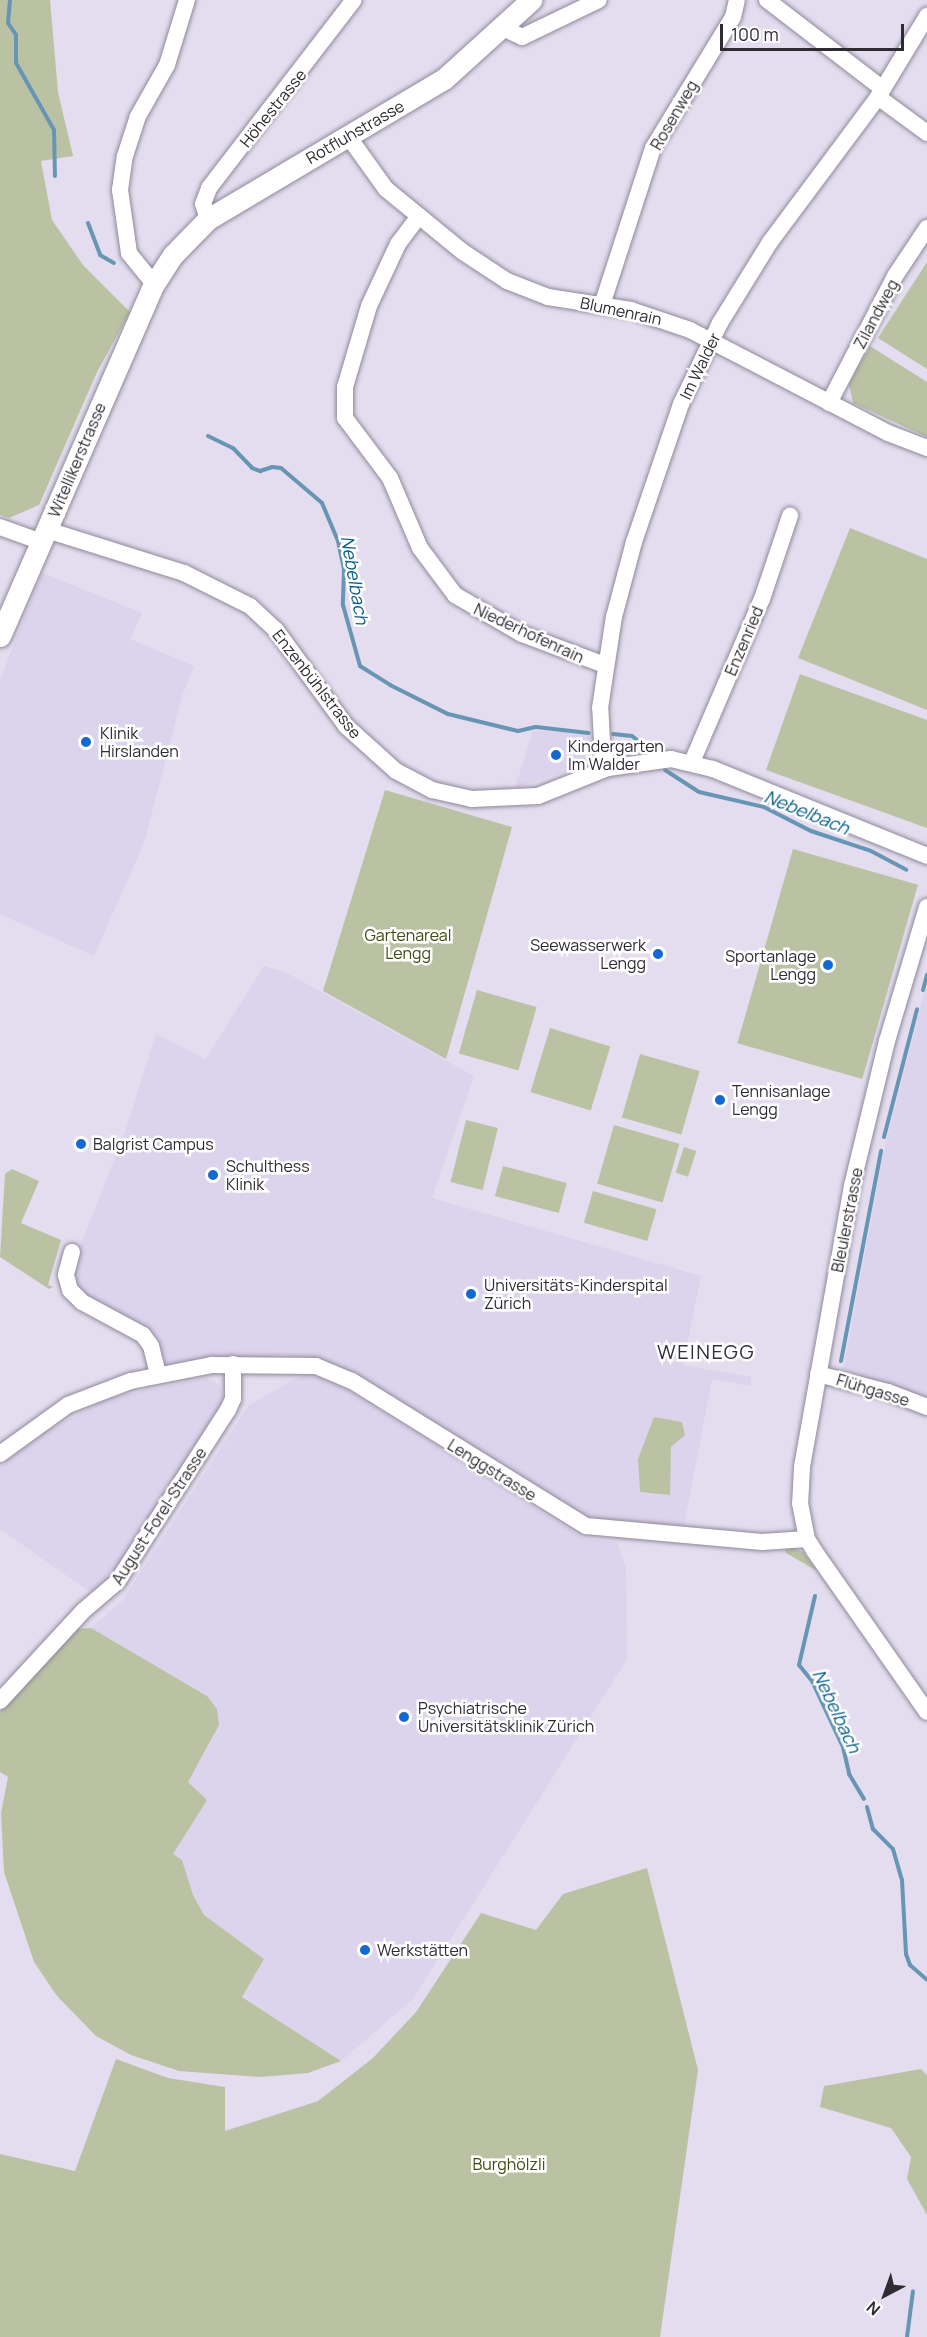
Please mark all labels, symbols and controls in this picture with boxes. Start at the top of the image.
scale bar [723,12,908,50]
text: 100 m [731,22,779,46]
street label: Höhestrasse [236,65,310,151]
street label: Rosenweg [646,77,702,153]
street label: Rotfluhstrasse [302,96,408,168]
street label: Zilandweg [850,276,902,352]
street label: Blumenrain [579,293,663,329]
street label: Im Walder [676,329,724,403]
street label: Witellikerstrasse [44,400,110,520]
water label: Nebelbach [337,534,373,626]
street label: Niederhofenrain [471,599,587,667]
street label: Enzenried [721,603,767,679]
street label: Enzenbühlstrasse [269,626,365,742]
place label: Klinik Hirslanden [100,723,179,761]
marker: Klinik Hirslanden [77,733,95,751]
place label: Kindergarten Im Walder [568,736,664,774]
marker: Kindergarten Im Walder [549,748,563,762]
water label: Nebelbach [761,785,853,839]
park label: Gartenareal Lengg [365,925,451,963]
place label: Seewasserwerk Lengg [530,935,646,973]
place label: Sportanlage Lengg [725,946,816,984]
marker: Seewasserwerk Lengg [651,947,665,961]
marker: Sportanlage Lengg [821,958,835,972]
place label: Tennisanlage Lengg [732,1081,830,1119]
marker: Tennisanlage Lengg [713,1093,727,1107]
place label: Balgrist Campus [93,1134,214,1154]
marker: Balgrist Campus [74,1137,88,1151]
place label: Schulthess Klinik [226,1156,310,1194]
marker: Schulthess Klinik [204,1166,222,1184]
street label: Bleulerstrasse [827,1166,867,1274]
place label: Universitäts-Kinderspital Zürich [484,1275,668,1313]
marker: Universitäts-Kinderspital Zürich [462,1285,480,1303]
district label: WEINEGG [657,1339,755,1363]
street label: Flühgasse [834,1370,912,1410]
street label: Lenggstrasse [444,1435,540,1505]
street label: August-Forel-Strasse [107,1444,211,1588]
water label: Nebelbach [808,1666,866,1756]
place label: Psychiatrische Universitätsklinik Zürich [418,1698,594,1736]
marker: Psychiatrische Universitätsklinik Zürich [395,1708,413,1726]
place label: Werkstätten [377,1940,468,1960]
marker: Werkstätten [358,1943,372,1957]
park label: Burghölzli [473,2154,545,2174]
north arrow [855,2265,915,2325]
text: N [862,2297,885,2321]

